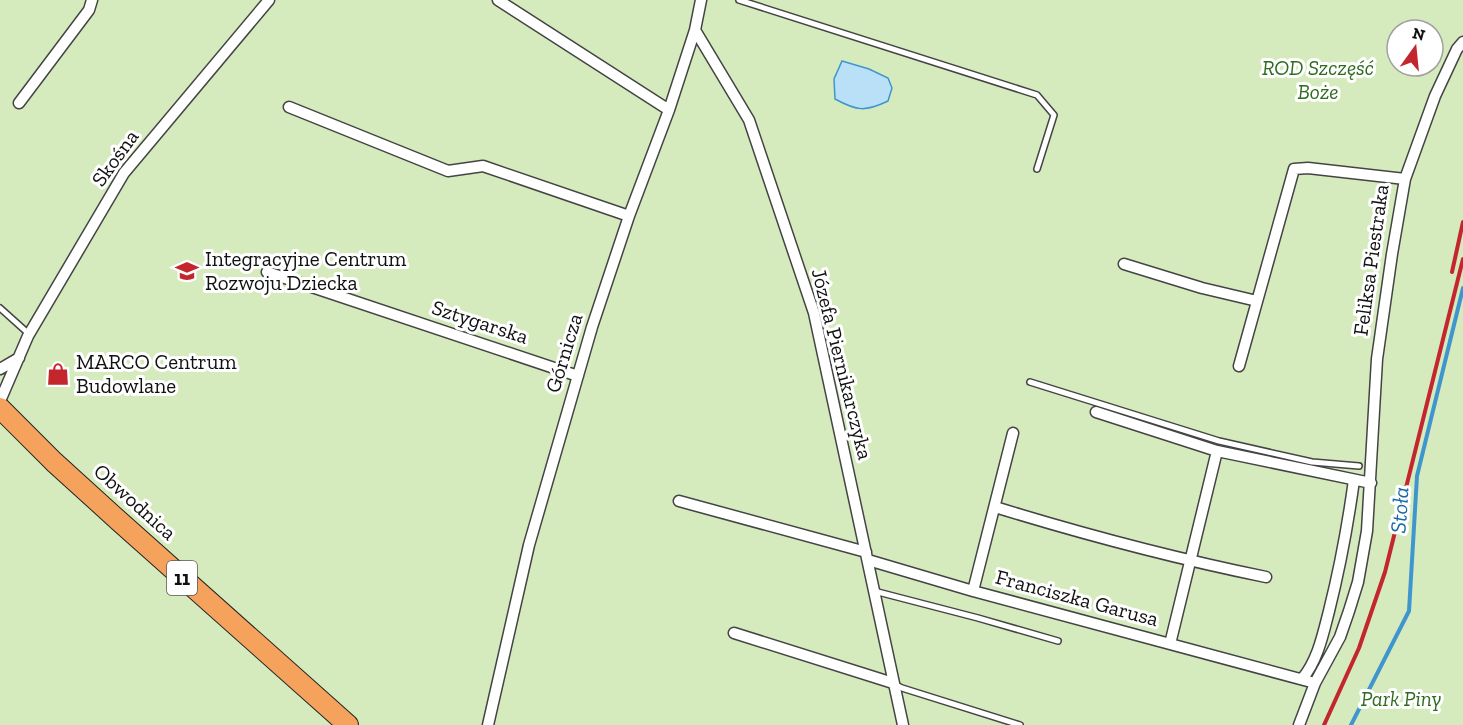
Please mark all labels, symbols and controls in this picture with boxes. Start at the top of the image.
north arrow [1385,18,1445,78]
text: N [1410,23,1427,45]
park label: ROD Szczęść Boże [1262,55,1374,104]
street label: Skośna [86,125,143,191]
street label: Feliksa Piestraka [1348,183,1393,337]
place label: Integracyjne Centrum Rozwoju Dziecka [205,246,406,296]
school or university icon: Integracyjne Centrum Rozwoju Dziecka [174,258,200,284]
street label: Józefa Piernikarczyka [807,266,878,462]
street label: Sztygarska [429,294,531,349]
street label: Górnicza [540,310,587,396]
place label: MARCO Centrum Budowlane [76,349,237,398]
shop icon: MARCO Centrum Budowlane [45,361,71,387]
street label: Obwodnica [89,458,182,545]
water label: Stoła [1384,486,1415,534]
road number: 11 [167,561,197,595]
street label: Franciszka Garusa [993,564,1161,631]
park label: Park Piny [1361,686,1442,711]

